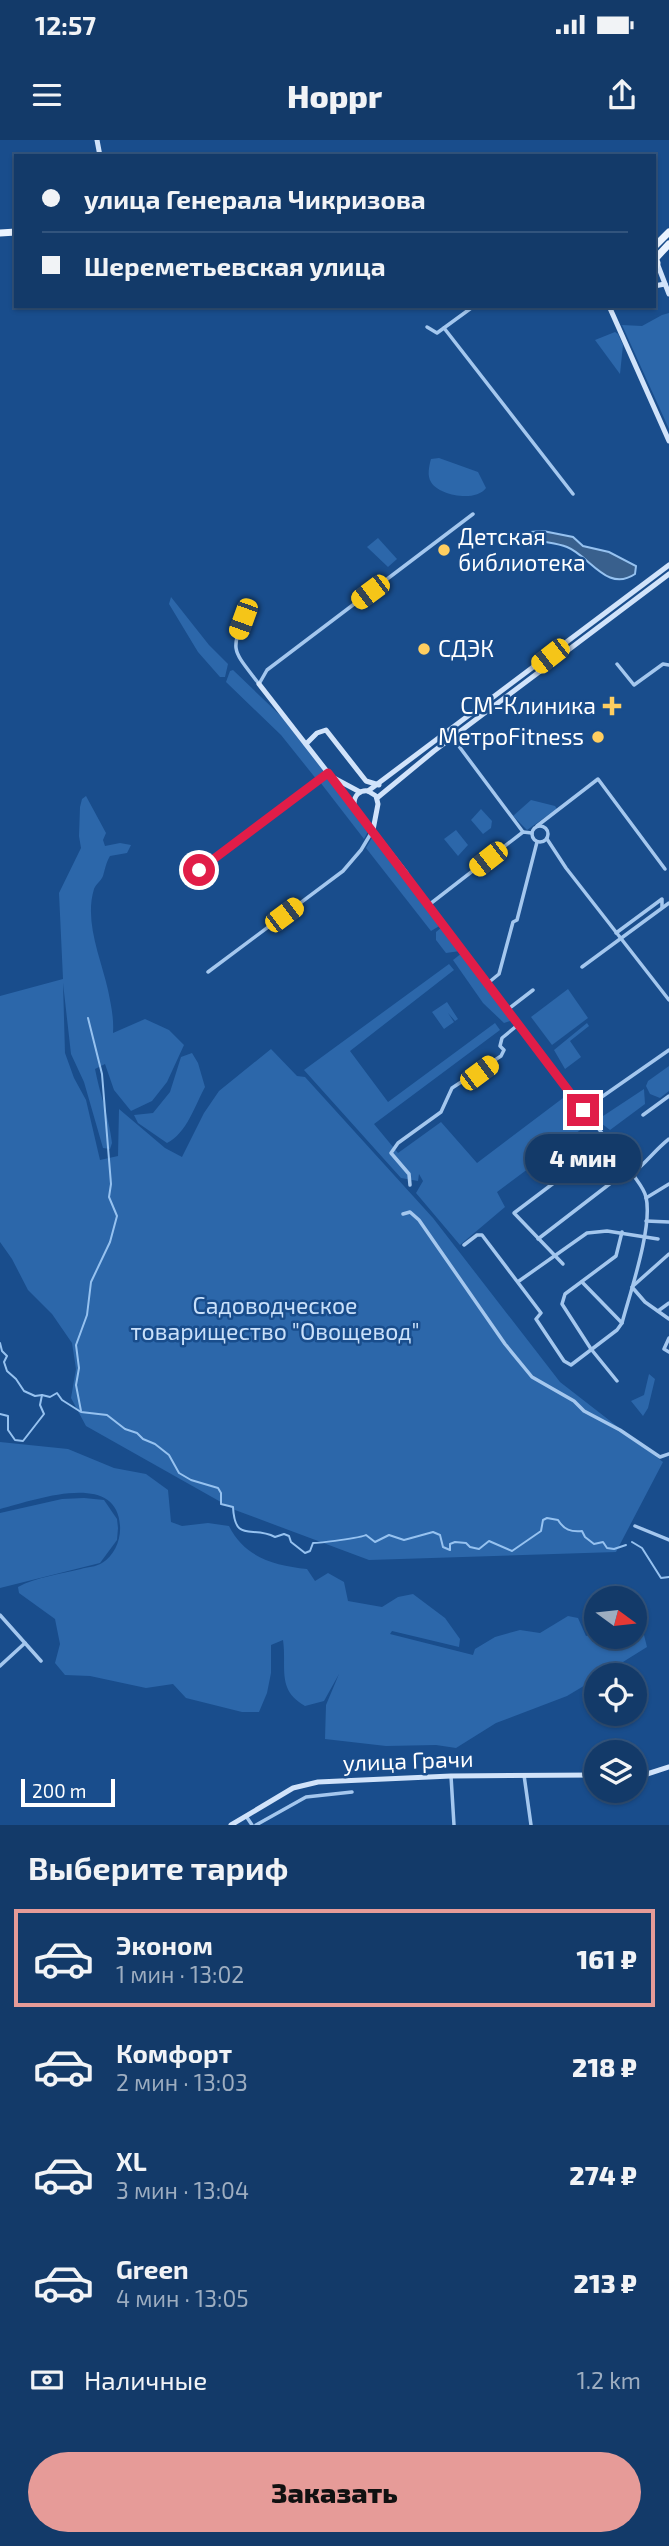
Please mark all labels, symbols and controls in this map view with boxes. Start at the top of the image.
text: 12:57 [35,9,96,40]
icon: menu [28,76,66,114]
text: Hoppr [287,76,382,114]
icon: share [603,76,641,114]
text: улица Генерала Чикризова [84,183,426,214]
text: Шереметьевская улица [84,250,386,281]
place label: Детская библиотека [458,522,586,576]
marker: Детская библиотека [436,542,452,558]
car [347,571,394,613]
car [226,596,261,642]
place label: СДЭК [438,634,494,662]
car [527,635,574,677]
marker: СДЭК [416,641,432,657]
place label: СМ-Клиника [460,691,596,719]
marker: СМ-Клиника [602,696,622,716]
place label: МетроFitness [438,722,584,750]
marker: МетроFitness [590,729,606,745]
car [465,838,512,880]
route start [183,854,215,886]
car [261,894,308,936]
car [456,1052,503,1094]
route end [567,1094,599,1126]
callout: 4 мин [525,1135,641,1184]
text: 4 мин [550,1144,616,1172]
park label: Садоводческое товарищество "Овощевод" [130,1291,420,1345]
north arrow [584,1586,648,1648]
map controls [584,1586,647,1803]
button: locate [584,1663,647,1726]
button: layers [584,1740,647,1803]
street label: улица Грачи [342,1744,474,1777]
scale bar [21,1776,116,1808]
text: 200 m [32,1779,86,1802]
text: Выберите тариф [28,1848,288,1886]
icon: car [32,1927,95,1990]
text: Эконом [116,1929,213,1960]
text: 161 ₽ [576,1943,637,1974]
text: 1 мин · 13:02 [116,1960,244,1988]
icon: car [32,2035,95,2098]
text: Комфорт [116,2037,232,2068]
text: 218 ₽ [572,2051,637,2082]
text: 2 мин · 13:03 [116,2068,248,2096]
icon: car [32,2143,95,2206]
text: XL [116,2145,147,2176]
text: 274 ₽ [569,2159,637,2190]
text: 3 мин · 13:04 [116,2176,249,2204]
icon: car [32,2251,95,2314]
text: Green [116,2253,189,2284]
text: 213 ₽ [574,2267,637,2298]
text: 4 мин · 13:05 [116,2284,249,2312]
icon: cash [28,2361,66,2399]
text: Наличные [84,2364,207,2395]
text: 1.2 km [577,2366,641,2394]
button: Заказать [28,2452,641,2532]

